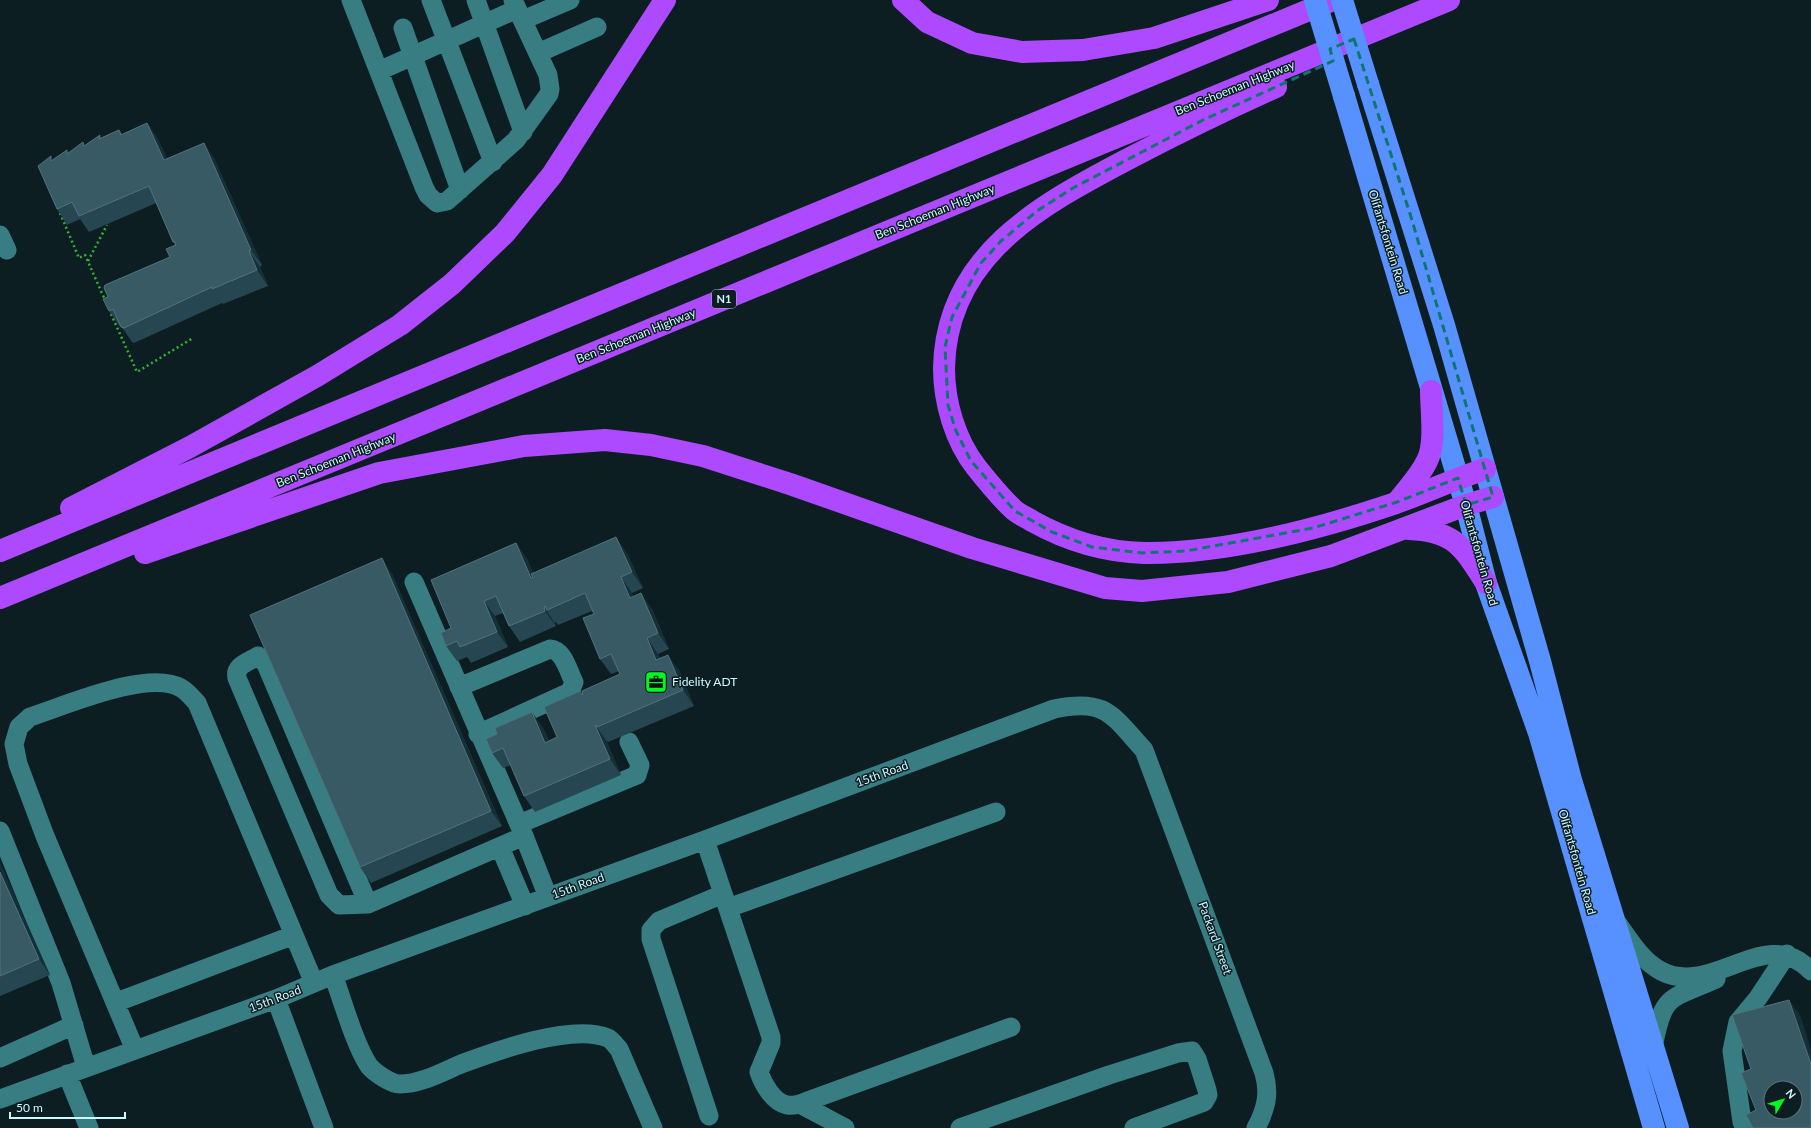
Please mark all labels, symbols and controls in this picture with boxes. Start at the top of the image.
street label: Ben Schoeman Highway [1173,56,1298,118]
street label: Ben Schoeman Highway [873,180,998,242]
street label: Olifantsfontein Road [1365,188,1412,296]
road number: N1 [712,290,736,308]
street label: Ben Schoeman Highway [574,304,699,366]
street label: Ben Schoeman Highway [274,428,399,490]
street label: Olifantsfontein Road [1457,499,1502,607]
office icon: Fidelity ADT [643,669,669,695]
place label: Fidelity ADT [672,674,737,689]
street label: 15th Road [854,757,910,790]
street label: Olifantsfontein Road [1555,808,1600,916]
street label: 15th Road [550,869,606,902]
street label: Packard Street [1195,899,1236,977]
street label: 15th Road [247,982,303,1015]
north arrow [1763,1080,1803,1120]
text: N [1784,1086,1799,1101]
scale bar [10,1094,125,1120]
text: 50 m [16,1100,43,1115]

